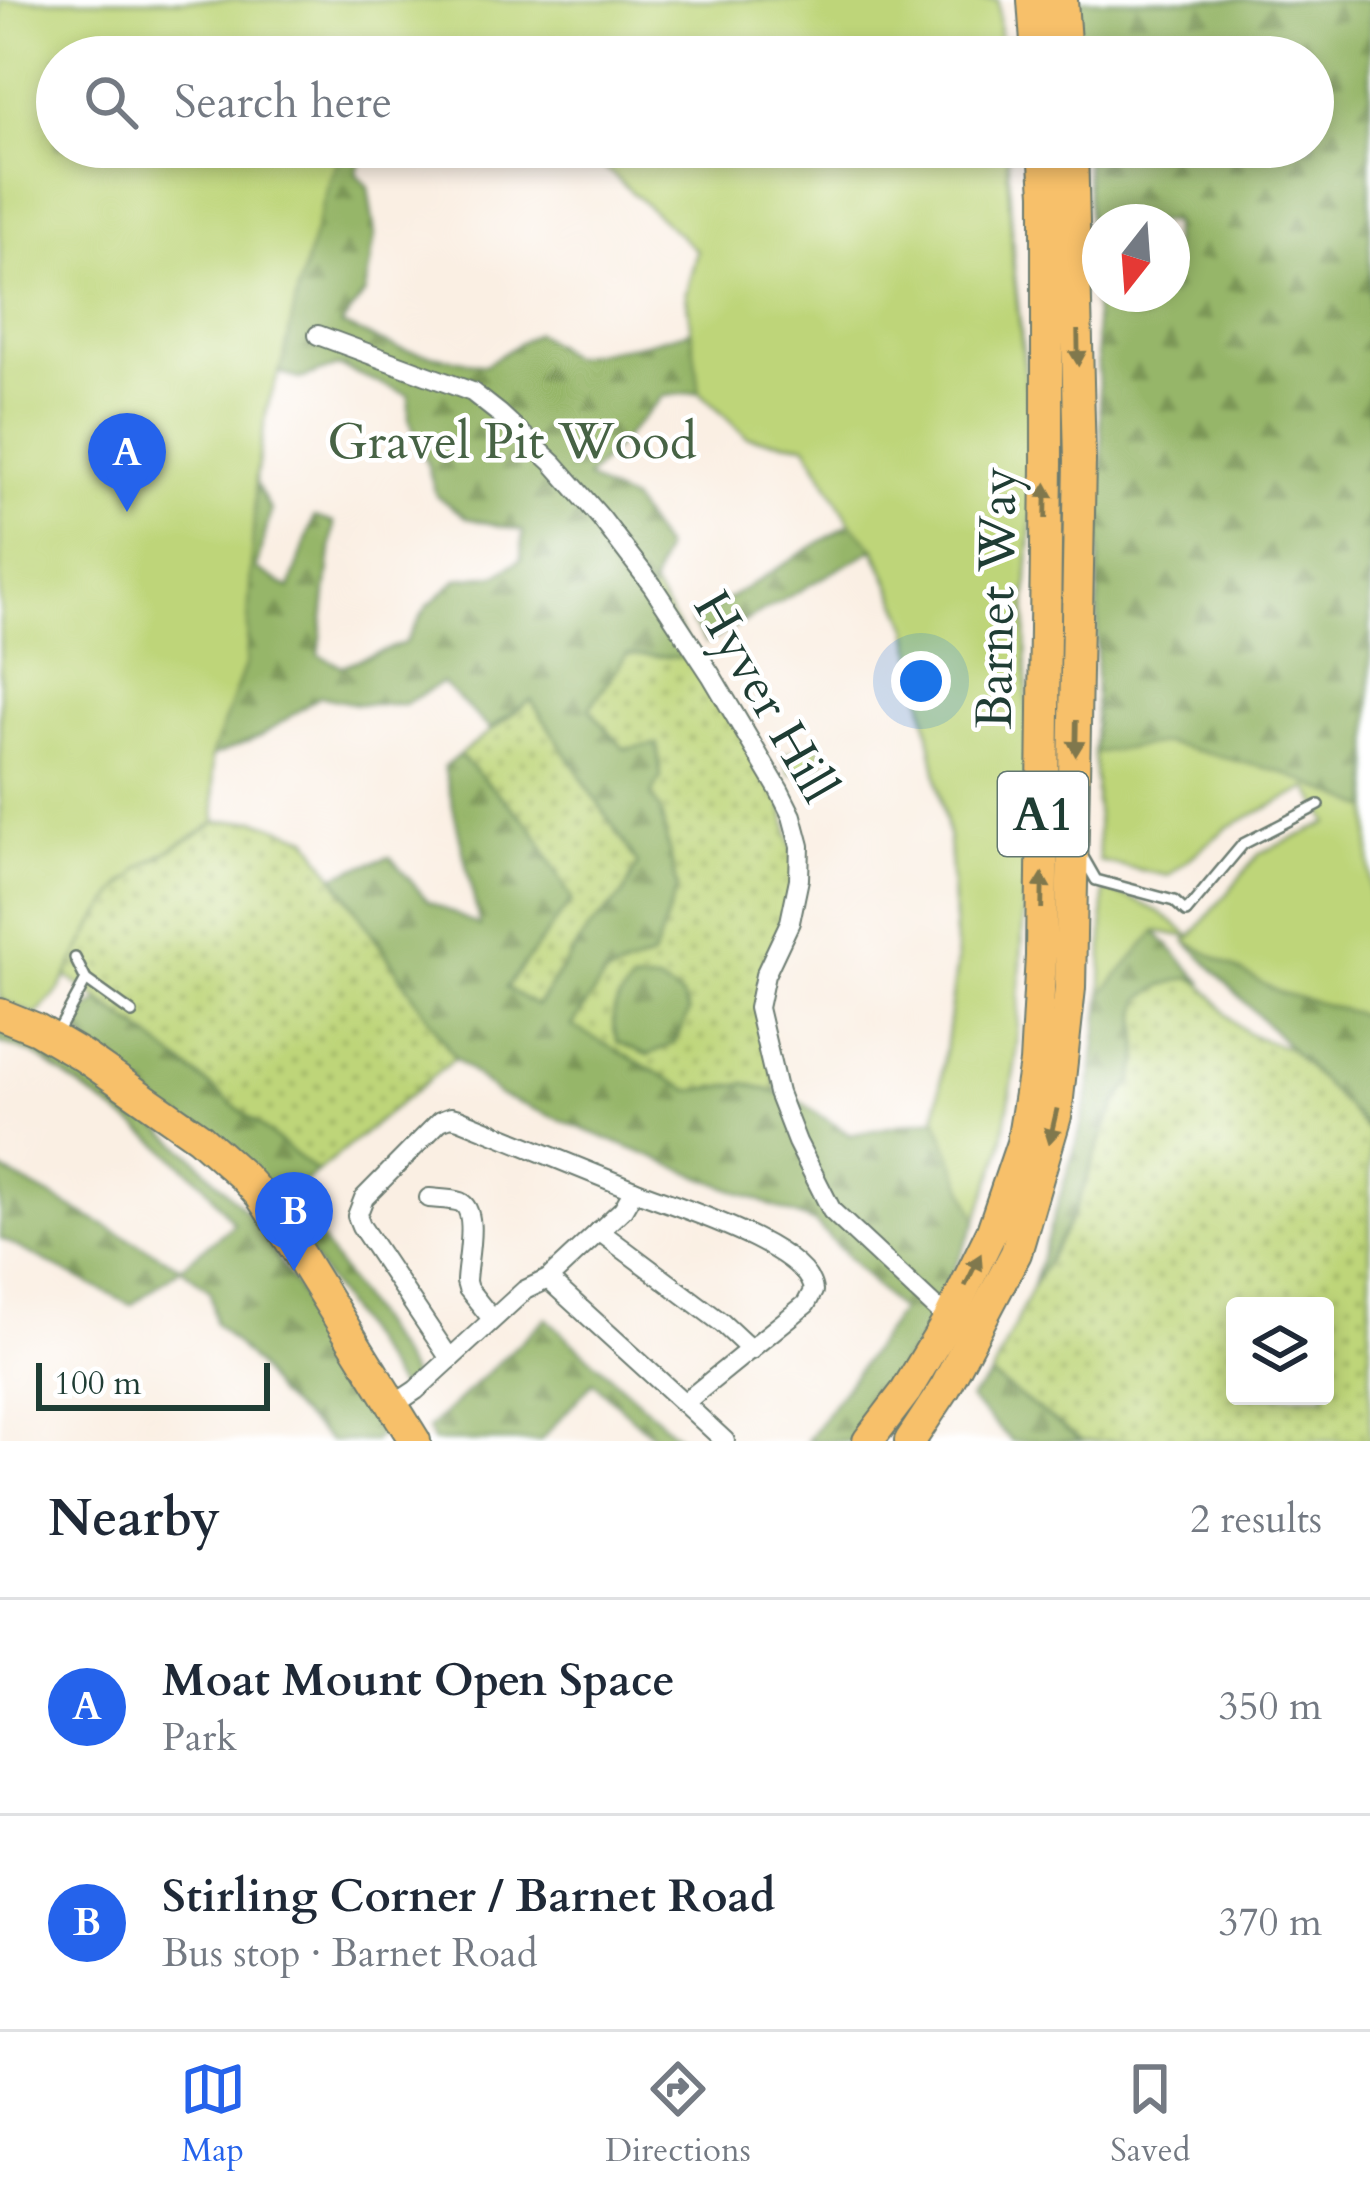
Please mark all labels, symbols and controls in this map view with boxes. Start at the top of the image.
search box [36,36,1334,168]
icon: search [78,69,144,135]
text: Search here [174,72,392,133]
north arrow [1082,204,1190,312]
one-way arrow [1068,330,1087,368]
park label: Gravel Pit Wood [327,407,697,477]
pin: A [88,413,166,512]
street label: Barnet Way [960,466,1034,730]
one-way arrow [1036,481,1056,519]
street label: Hyver Hill [676,578,854,816]
your location [891,651,951,711]
one-way arrow [1066,720,1085,758]
road number: A1 [998,772,1088,856]
one-way arrow [1032,871,1052,909]
one-way arrow [1043,1108,1062,1145]
pin: B [255,1172,333,1271]
one-way arrow [963,1252,983,1287]
map controls [1226,1297,1334,1405]
button: layers [1226,1297,1334,1405]
scale bar [36,1357,270,1410]
text: 100 m [54,1361,141,1406]
text: Nearby [48,1484,220,1554]
text: 2 results [1190,1493,1322,1546]
text: Moat Mount Open Space [162,1650,675,1711]
text: A [72,1680,102,1733]
text: 350 m [1219,1680,1322,1733]
text: Park [162,1711,237,1764]
text: Stirling Corner / Barnet Road [162,1866,775,1927]
text: B [73,1896,101,1949]
text: 370 m [1219,1896,1322,1949]
text: Bus stop · Barnet Road [162,1927,537,1980]
tab: Map [180,2056,246,2173]
tab: Directions [605,2056,751,2173]
tab: Saved [1110,2056,1190,2173]

